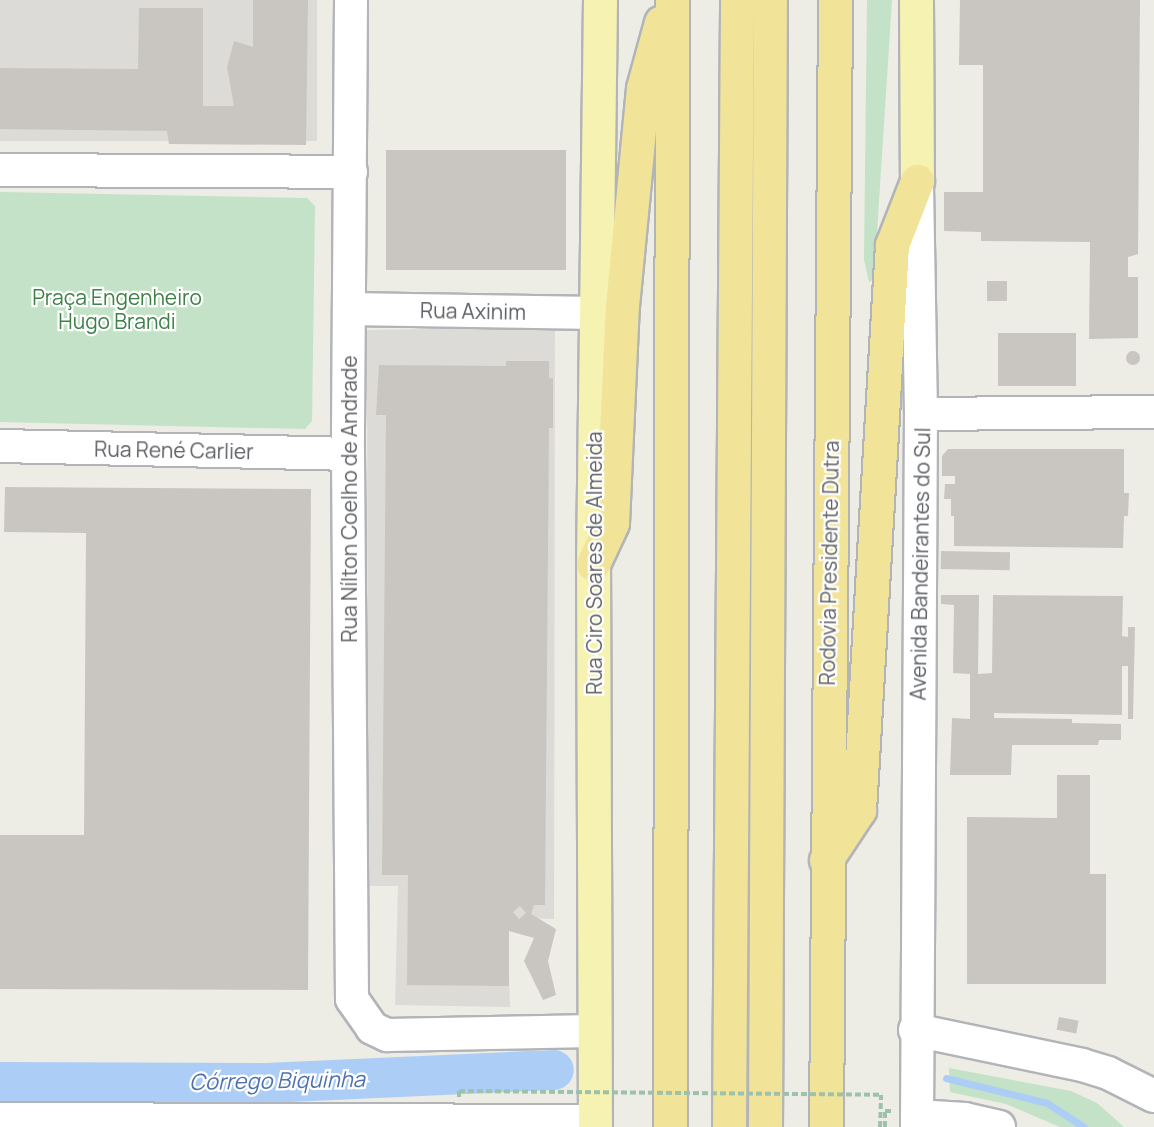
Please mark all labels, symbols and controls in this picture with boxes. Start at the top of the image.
park label: Praça Engenheiro Hugo Brandi [32,284,202,334]
street label: Rua Axinim [420,297,526,325]
street label: Rua Nílton Coelho de Andrade [336,355,362,643]
street label: Avenida Bandeirantes do Sul [905,427,935,701]
street label: Rua Ciro Soares de Almeida [581,431,607,695]
street label: Rua René Carlier [94,436,254,464]
street label: Rodovia Presidente Dutra [814,440,844,686]
water label: Córrego Biquinha [189,1066,365,1096]

